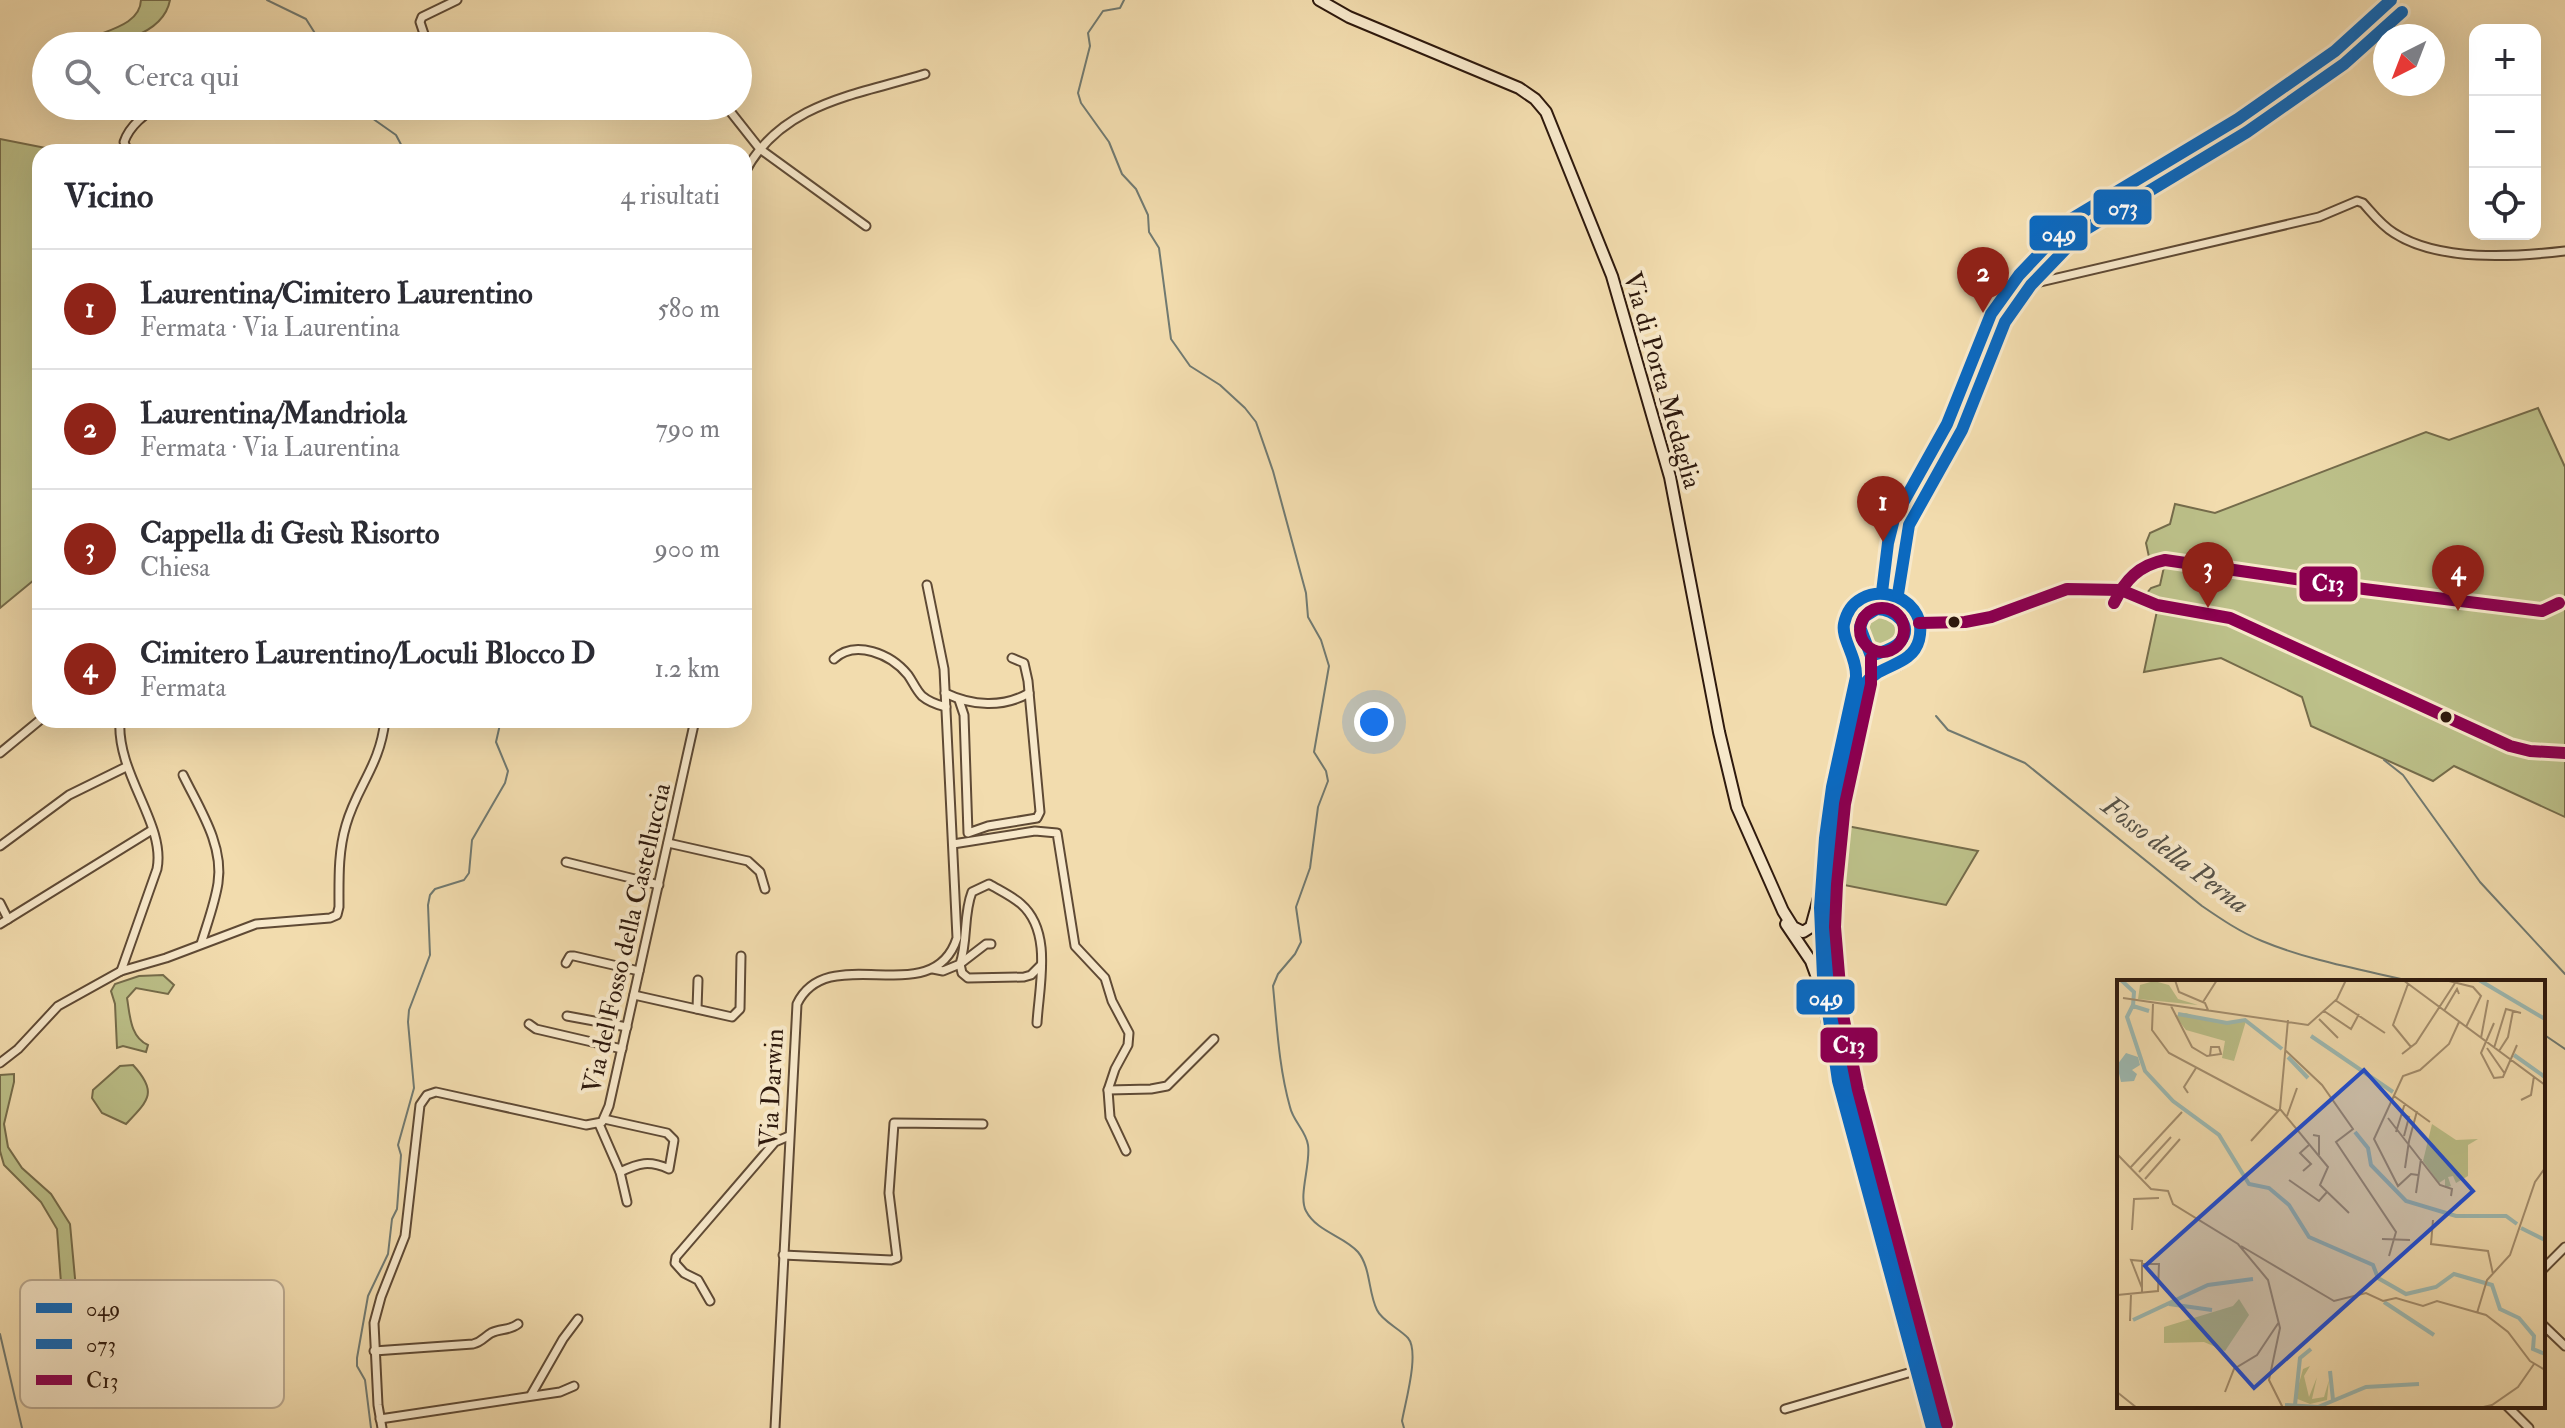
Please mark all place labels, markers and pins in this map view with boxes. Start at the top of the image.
pin: 2 [1957,247,2009,313]
pin: 1 [1857,476,1909,542]
pin: 3 [2182,542,2234,608]
pin: 4 [2432,545,2484,611]
unlabelled marker [1946,614,1962,630]
unlabelled marker [2438,709,2454,725]

